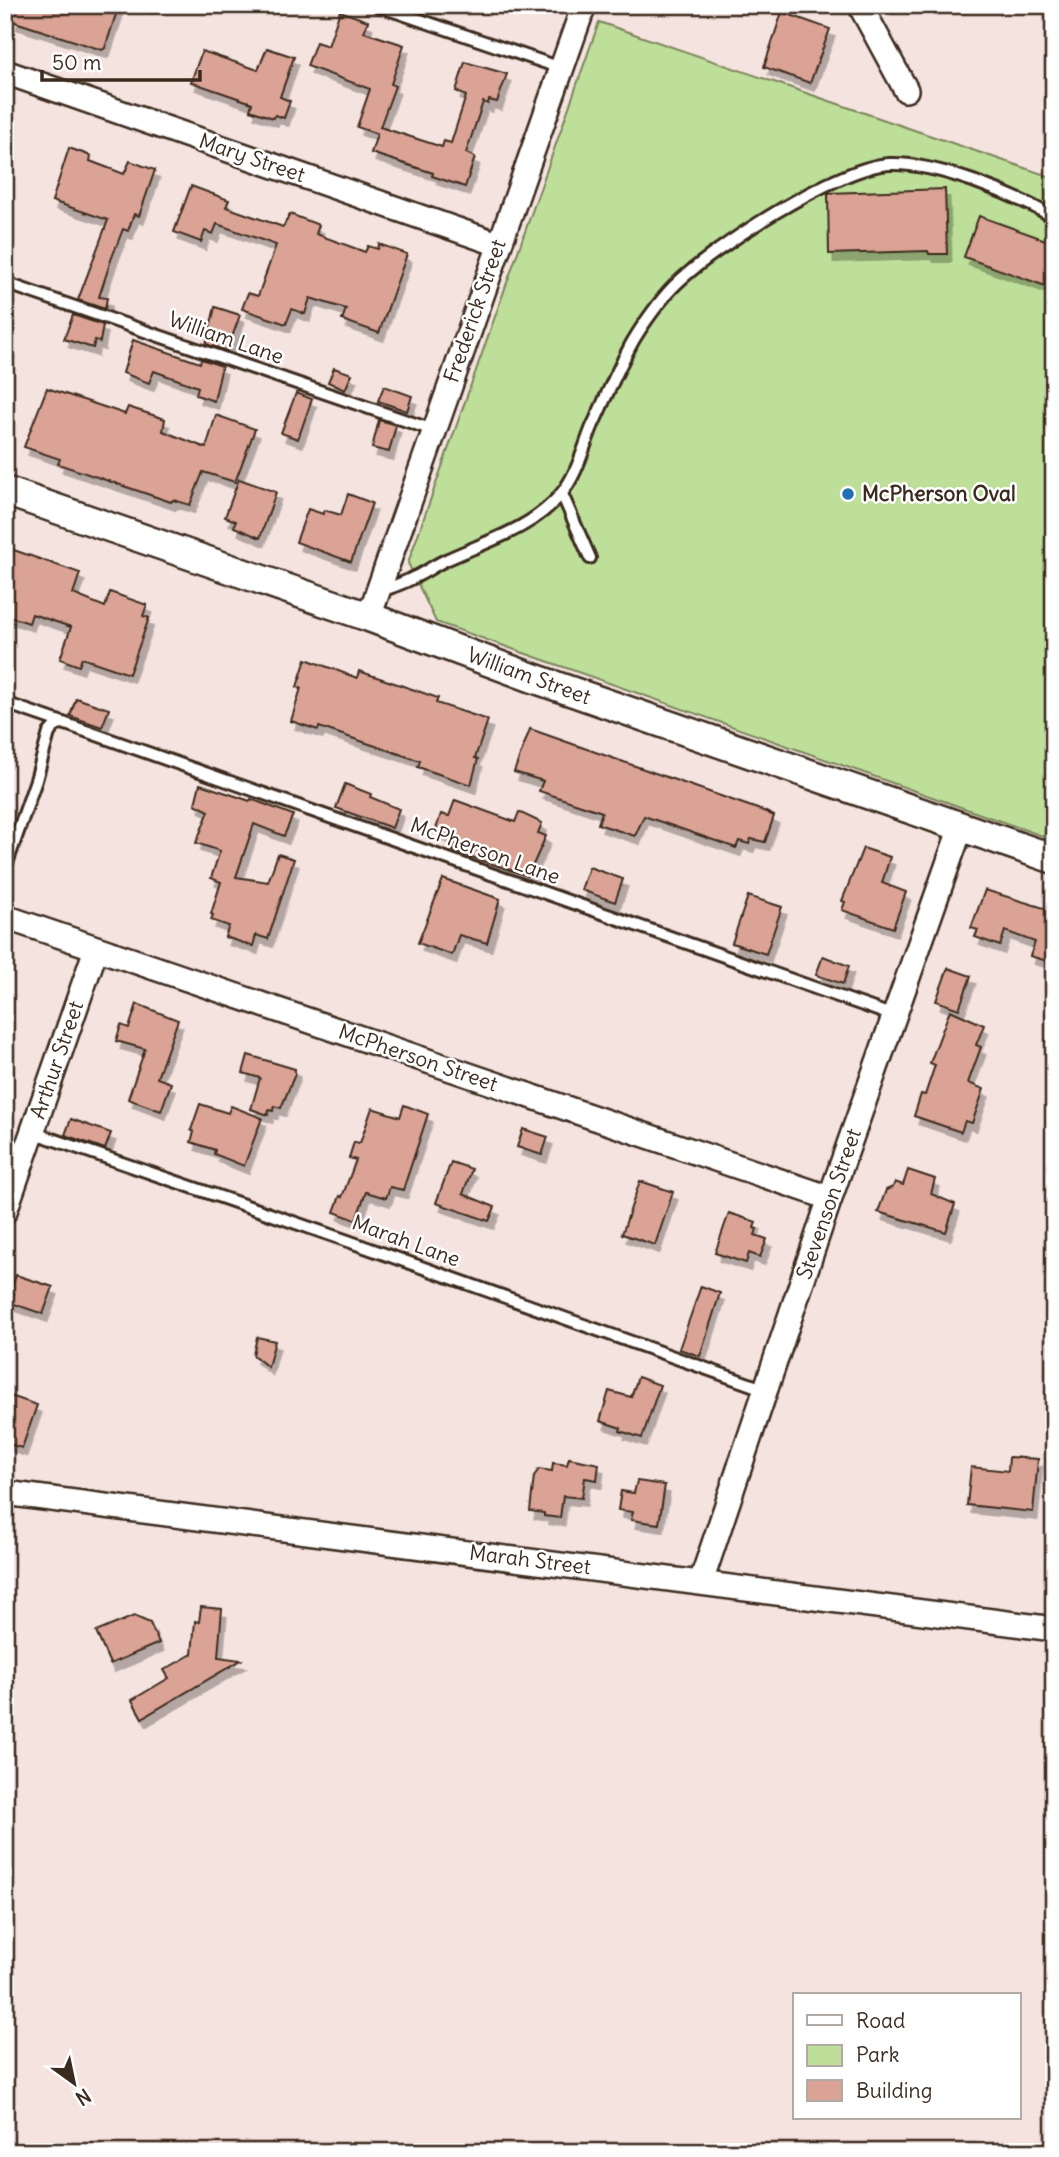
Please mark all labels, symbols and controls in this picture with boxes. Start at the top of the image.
scale bar [42,38,200,82]
text: 50 m [52,49,101,76]
street label: Mary Street [196,127,309,188]
street label: Frederick Street [437,236,512,386]
street label: William Lane [165,305,287,370]
place label: McPherson Oval [862,480,1016,507]
marker: McPherson Oval [840,486,856,502]
street label: William Street [464,641,595,710]
street label: McPherson Lane [407,811,564,890]
street label: Arthur Street [24,997,89,1122]
street label: McPherson Street [335,1018,501,1097]
street label: Stevenson Street [790,1125,867,1283]
street label: Marah Lane [348,1209,464,1273]
street label: Marah Street [468,1539,592,1580]
legend [793,1993,1020,2118]
text: Road [856,2007,905,2034]
text: Park [856,2041,899,2068]
north arrow [38,2048,108,2118]
text: Building [856,2077,932,2104]
text: N [71,2084,95,2111]

